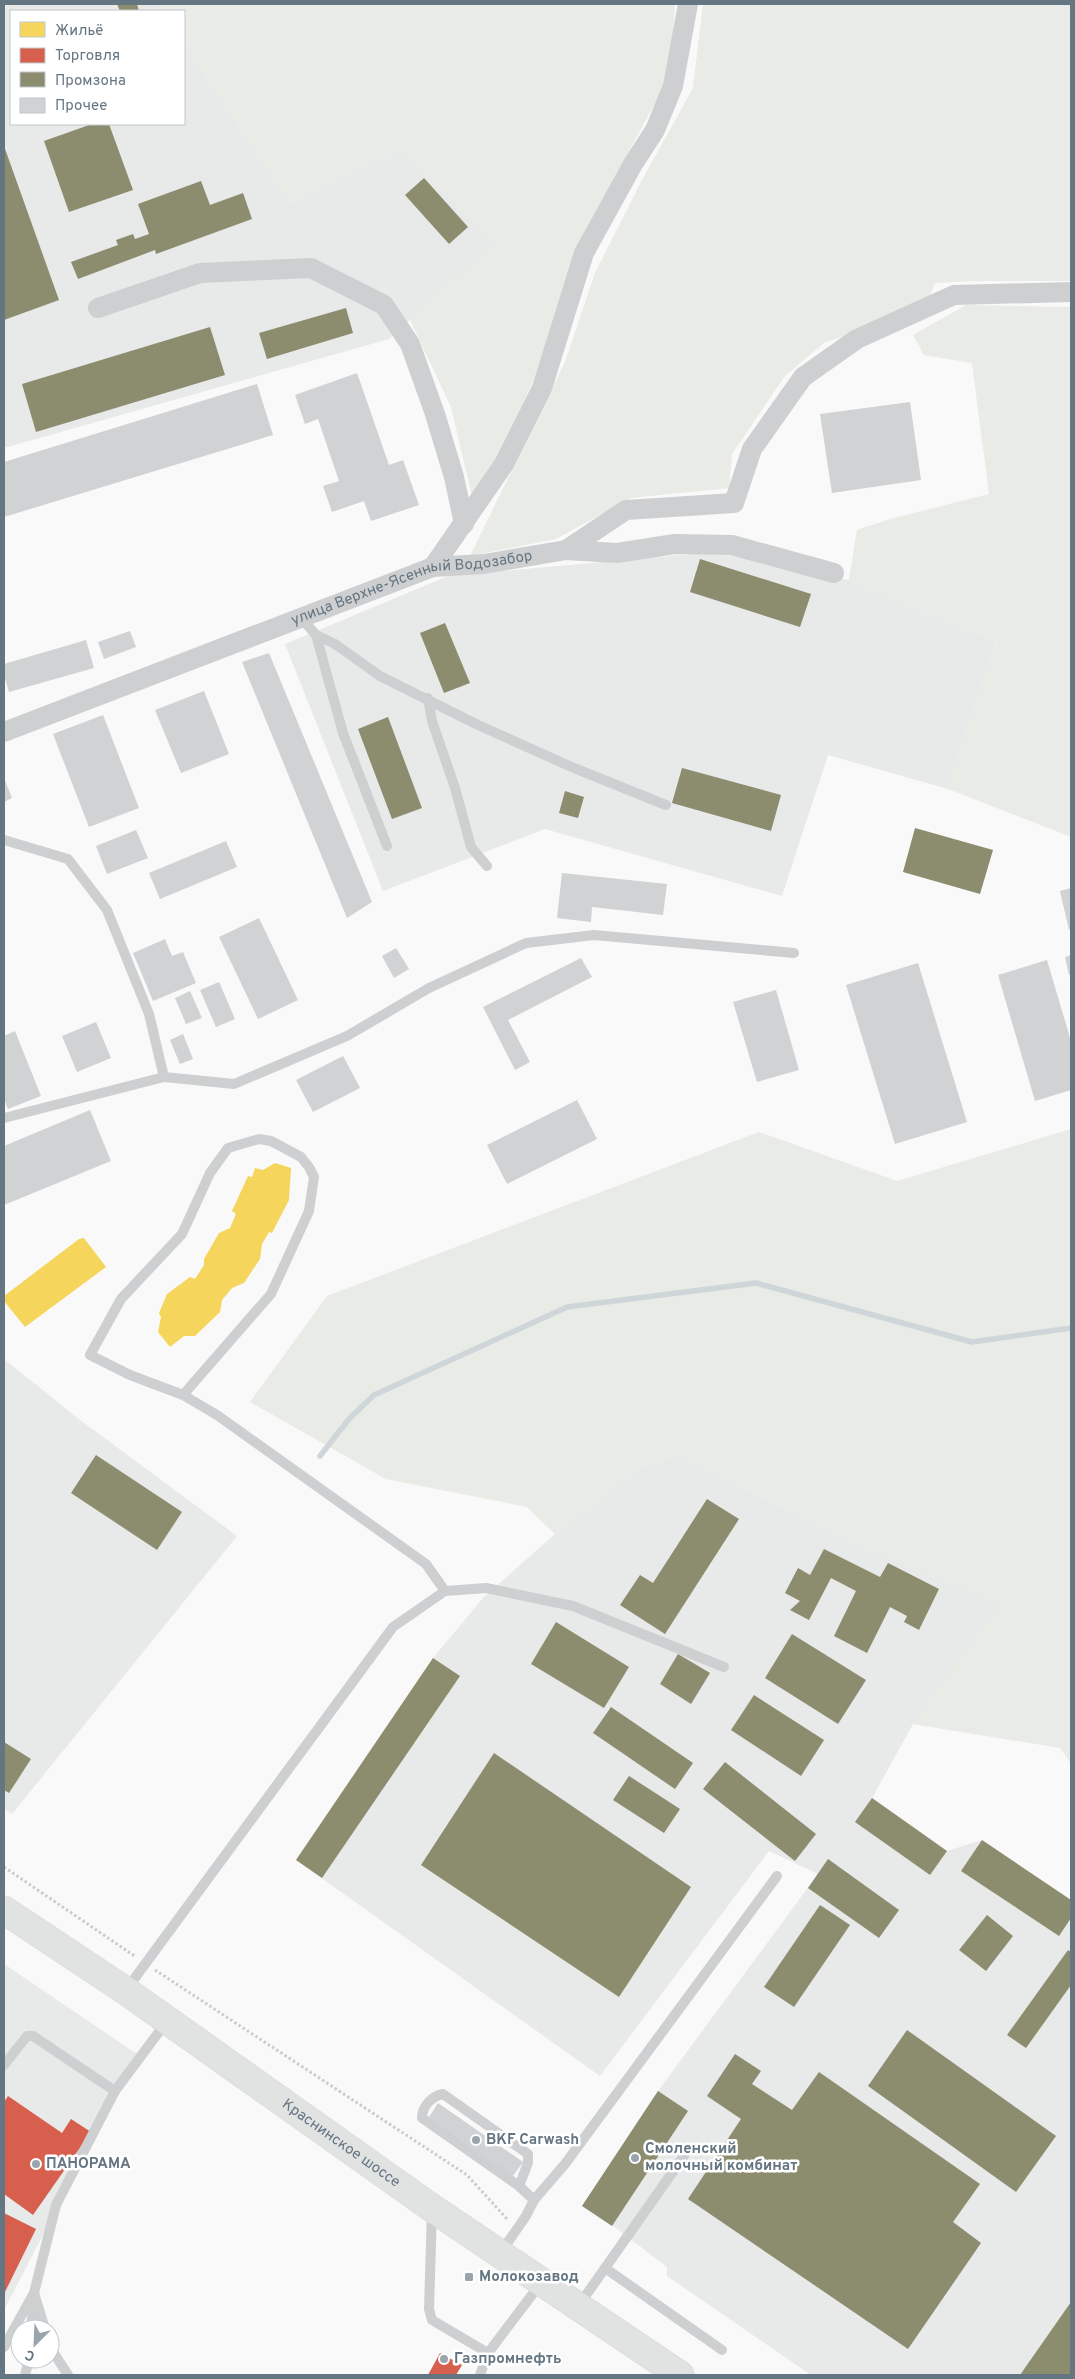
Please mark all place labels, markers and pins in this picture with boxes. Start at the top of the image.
place label: BKF Carwash [486,2131,579,2150]
marker: BKF Carwash [470,2134,482,2146]
place label: Смоленский молочный комбинат [645,2140,797,2176]
marker: Смоленский молочный комбинат [629,2152,641,2164]
place label: ПАНОРАМА [46,2155,131,2174]
marker: ПАНОРАМА [30,2158,42,2170]
place label: Молокозавод [479,2268,579,2287]
marker: Молокозавод [463,2271,475,2283]
place label: Газпромнефть [454,2350,561,2369]
marker: Газпромнефть [438,2353,450,2365]

